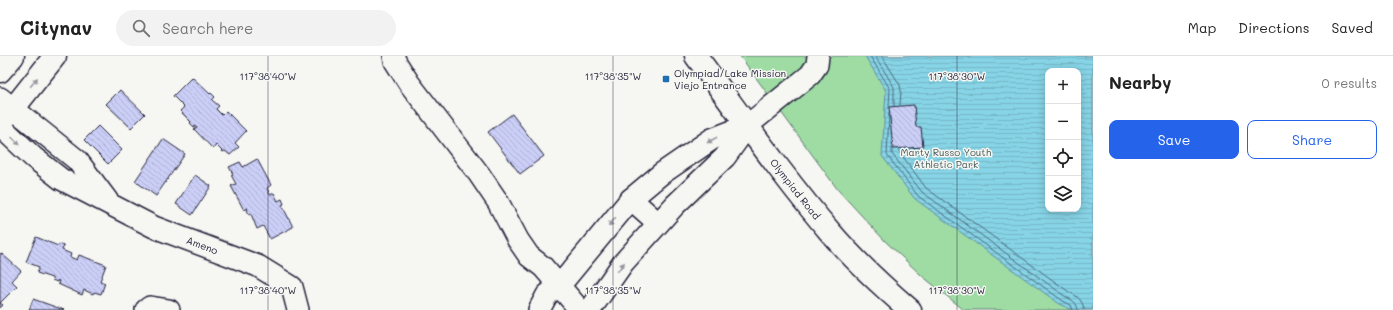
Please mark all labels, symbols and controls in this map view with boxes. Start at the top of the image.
search box [116,10,396,46]
text: Citynav [20,15,92,40]
icon: search [130,17,152,39]
text: Search here [162,18,253,38]
text: Map [1188,18,1216,37]
text: Directions [1238,18,1309,37]
text: Saved [1331,18,1373,37]
place label: Olympiad/Lake Mission Viejo Entrance [674,66,786,92]
map controls [1045,68,1081,212]
button: + [1045,68,1081,104]
text: 117°38'40"W [240,69,297,83]
text: 117°38'35"W [585,69,641,83]
text: 117°38'30"W [929,69,986,83]
text: Nearby [1109,71,1171,93]
marker: Olympiad/Lake Mission Viejo Entrance [661,74,671,84]
text: 0 results [1322,74,1377,91]
one-way arrow [30,77,38,88]
button: − [1045,104,1081,140]
button: Save [1109,120,1239,159]
button: Share [1247,120,1377,159]
one-way arrow [11,137,21,146]
one-way arrow [706,137,718,143]
button: locate [1045,140,1081,176]
park label: Marty Russo Youth Athletic Park [901,145,992,171]
street label: Olympiad Road [767,156,824,222]
button: layers [1045,176,1081,212]
one-way arrow [608,217,617,227]
street label: Ameno [184,233,220,257]
one-way arrow [617,261,625,272]
text: 117°38'40"W [240,283,297,297]
text: 117°38'35"W [585,283,641,297]
text: 117°38'30"W [929,283,986,297]

